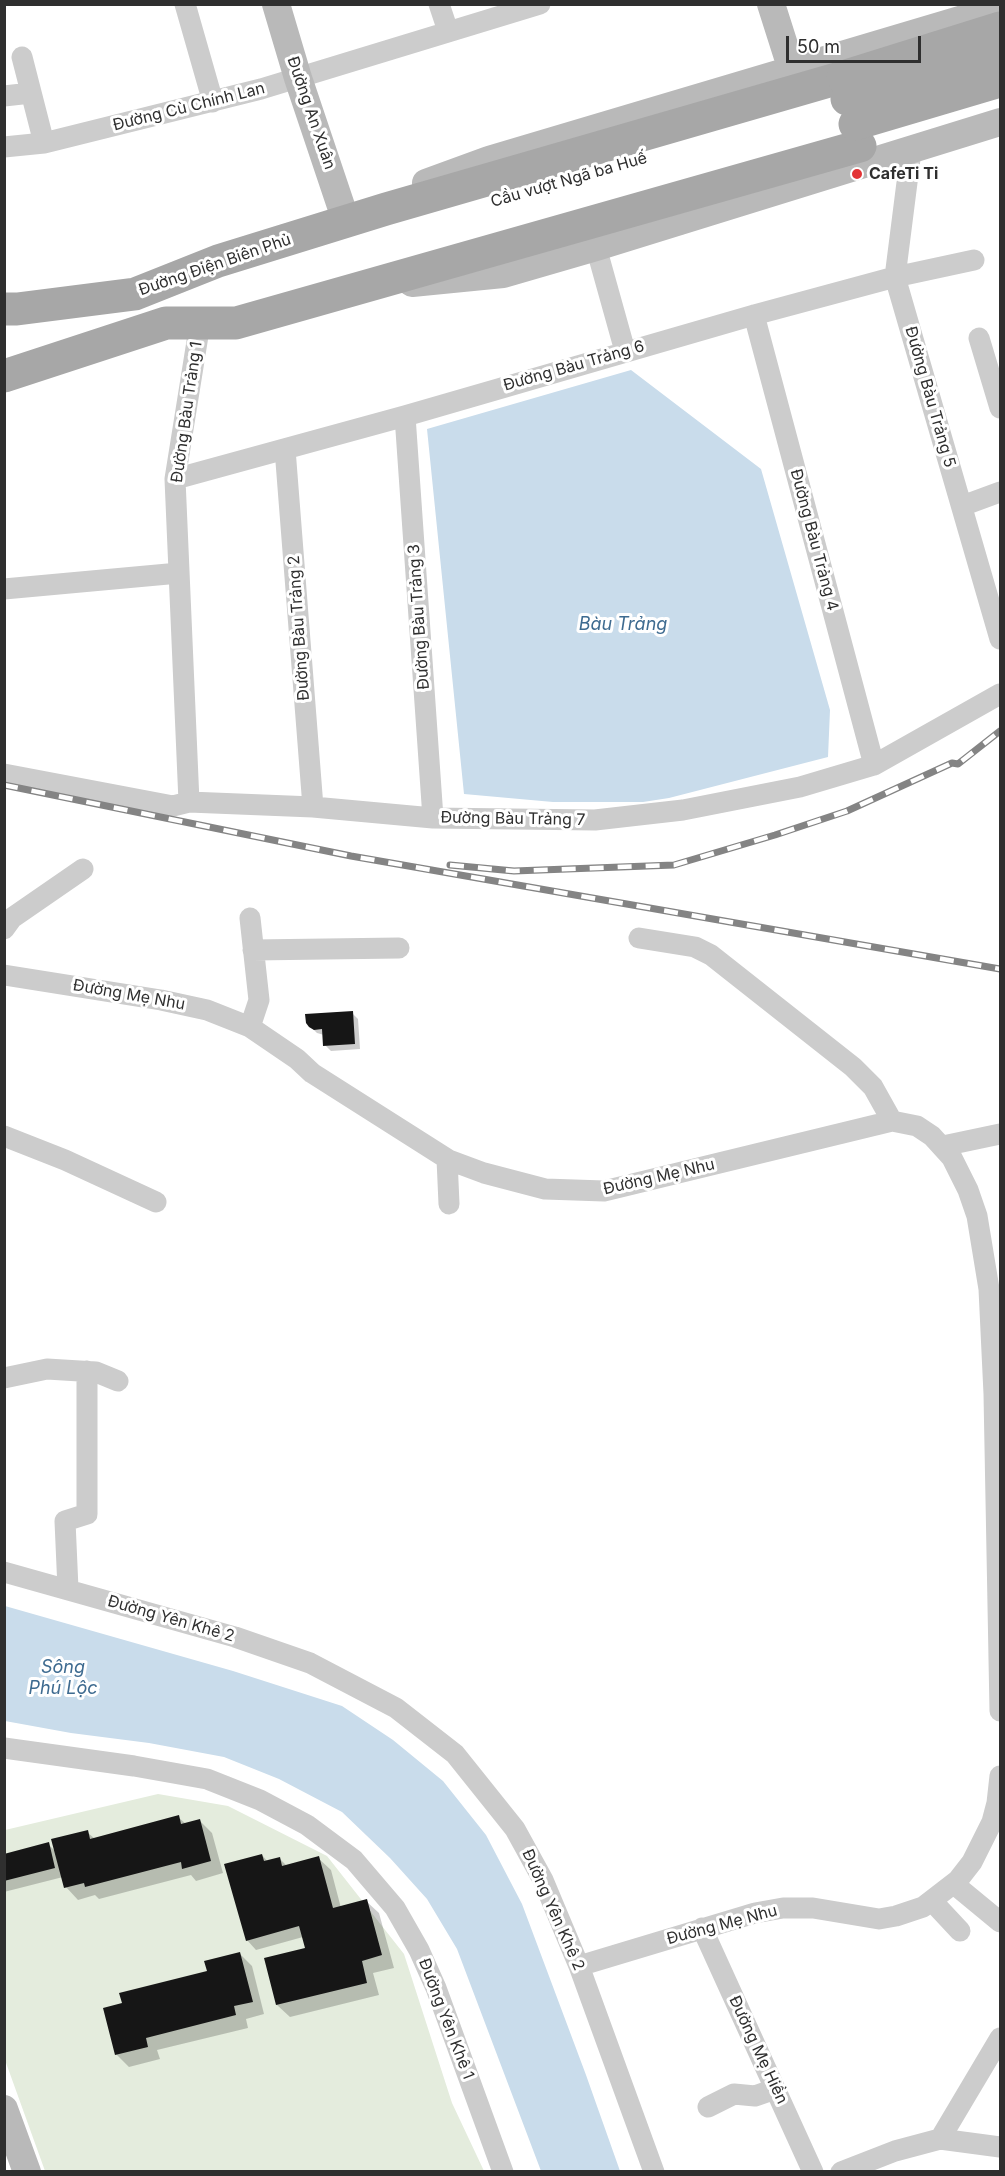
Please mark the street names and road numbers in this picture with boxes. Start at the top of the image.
street label: Đường An Xuân [283,54,339,172]
street label: Đường Cù Chính Lan [111,79,267,135]
street label: Cầu vượt Ngã ba Huế [489,148,649,212]
street label: Đường Điện Biên Phủ [136,230,294,300]
street label: Đường Bàu Trảng 5 [901,324,959,470]
street label: Đường Bàu Trảng 6 [501,337,647,395]
street label: Đường Bàu Trảng 1 [168,340,206,484]
street label: Đường Bàu Trảng 4 [786,467,842,613]
street label: Đường Bàu Trảng 3 [404,544,434,690]
street label: Đường Bàu Trảng 2 [284,555,314,701]
street label: Đường Bàu Trảng 7 [440,808,586,830]
street label: Đường Mẹ Nhu [71,976,187,1014]
street label: Đường Mẹ Nhu [602,1155,716,1199]
street label: Đường Yên Khê 2 [105,1592,237,1646]
street label: Đường Yên Khê 2 [518,1846,588,1974]
street label: Đường Mẹ Nhu [665,1901,779,1949]
street label: Đường Yên Khê 1 [414,1956,478,2082]
street label: Đường Mẹ Hiền [725,1993,791,2107]

